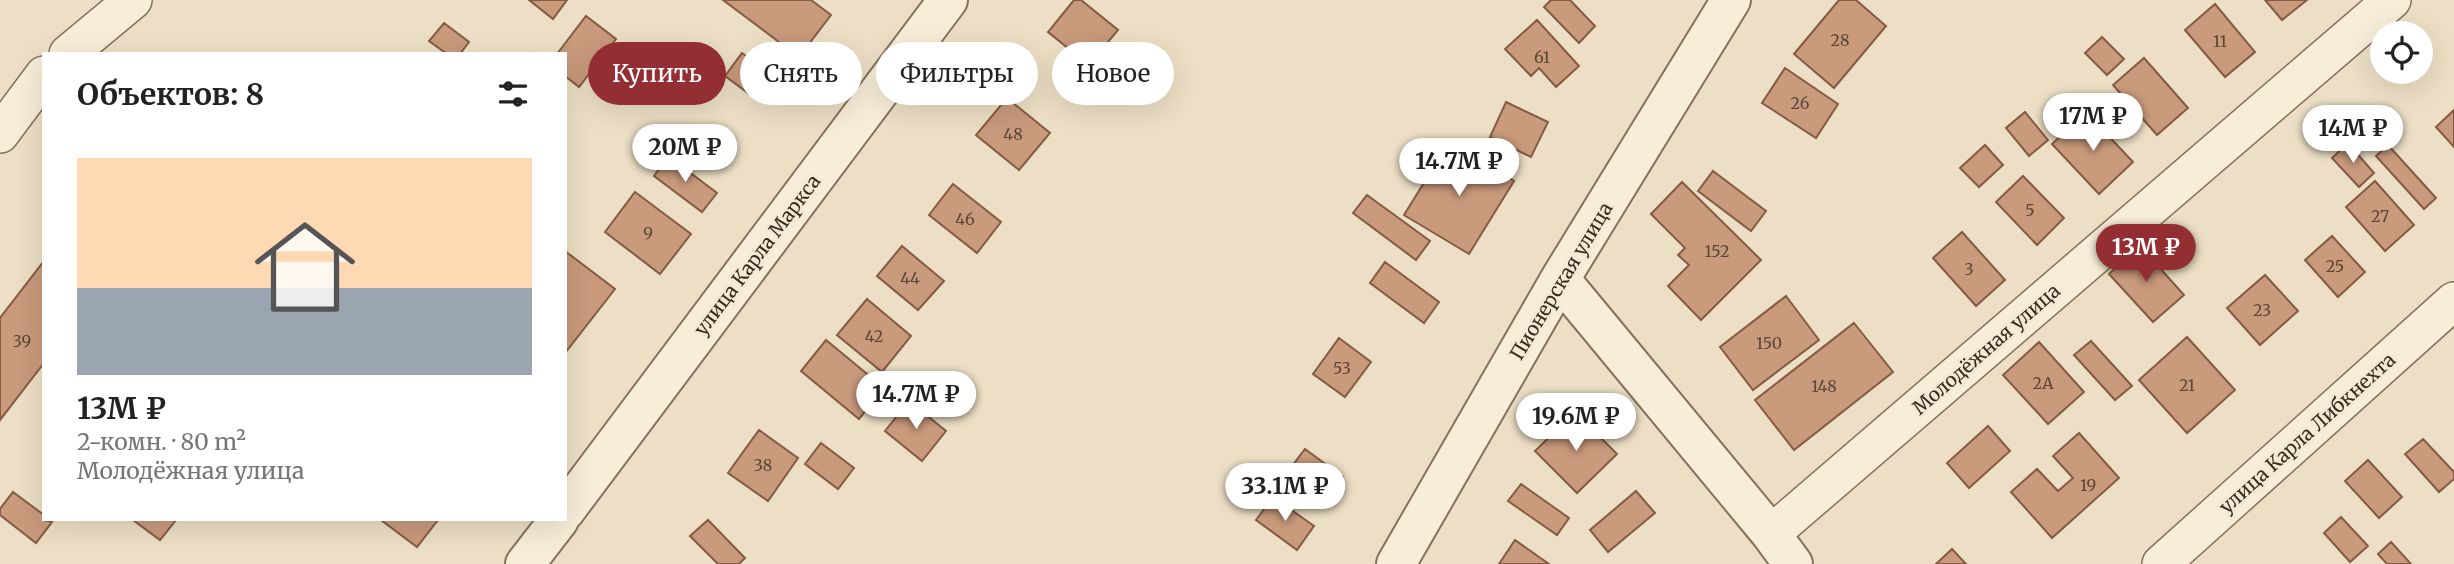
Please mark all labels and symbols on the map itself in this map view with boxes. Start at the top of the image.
house number: 28 [1831,30,1849,50]
house number: 11 [2213,31,2227,51]
house number: 61 [1534,47,1550,67]
house number: 26 [1791,93,1810,113]
pin: 17M ₽ [2044,94,2142,153]
pin: 14M ₽ [2304,106,2402,165]
pin: 20M ₽ [636,124,734,184]
house number: 48 [1003,124,1023,144]
pin: 14.7M ₽ [1394,138,1524,198]
street label: улица Карла Маркса [689,170,825,340]
street label: Пионерская улица [1504,198,1618,364]
house number: 5 [2025,200,2035,220]
house number: 27 [2371,206,2389,226]
house number: 46 [955,209,975,229]
house number: 9 [643,223,653,243]
pin: 13M ₽ [2097,224,2195,284]
house number: 152 [1705,241,1729,261]
house number: 25 [2326,256,2344,276]
house number: 3 [1964,259,1974,279]
house number: 44 [900,268,920,288]
street label: Молодёжная улица [1907,278,2065,420]
house number: 23 [2253,300,2271,320]
house number: 42 [865,326,883,346]
house number: 39 [13,331,31,351]
house number: 150 [1756,333,1782,353]
street label: улица Карла Либкнехта [2214,347,2400,519]
house number: 53 [1333,358,1351,378]
pin: 14.7M ₽ [851,372,981,431]
house number: 2А [2033,373,2054,393]
house number: 21 [2179,375,2195,395]
house number: 148 [1811,376,1837,396]
pin: 19.6M ₽ [1511,393,1641,453]
house number: 38 [754,455,772,475]
pin: 33.1M ₽ [1220,463,1350,523]
house number: 19 [2080,475,2096,495]

